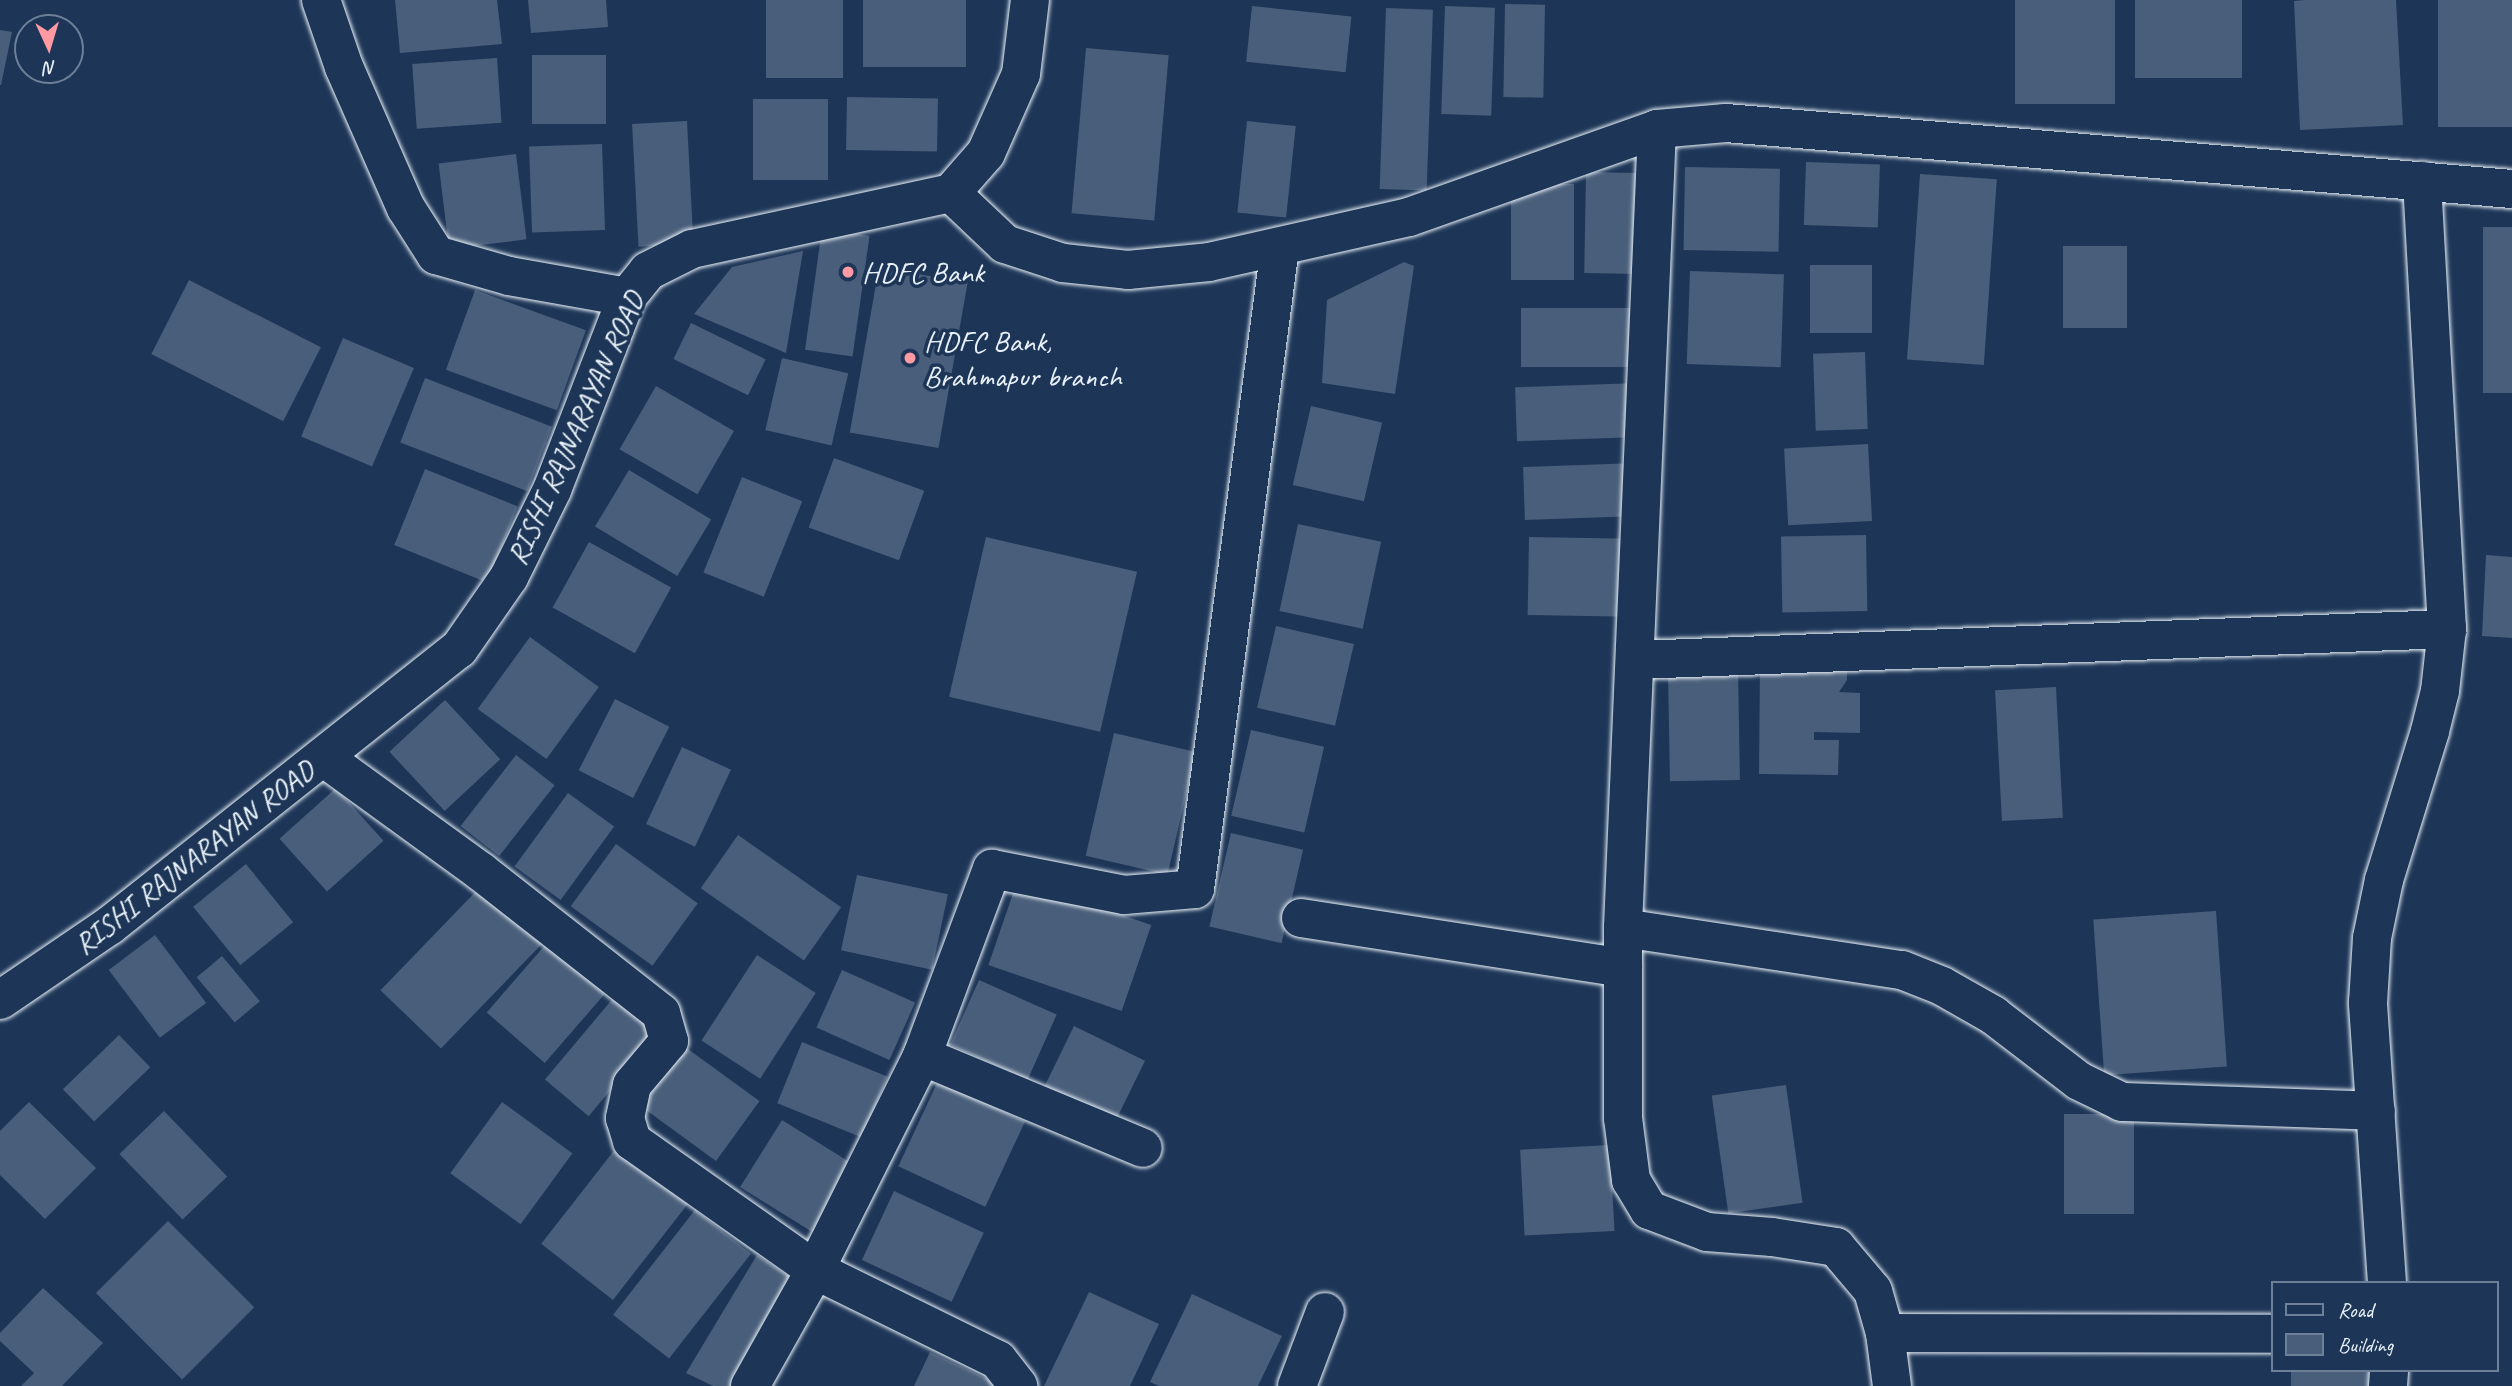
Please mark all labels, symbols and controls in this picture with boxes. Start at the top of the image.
north arrow [14,14,84,84]
text: N [44,56,57,80]
place label: HDFC Bank [862,254,984,290]
marker: HDFC Bank [840,264,856,280]
street label: RISHI RAJNARAYAN ROAD [499,286,651,570]
place label: HDFC Bank, Brahmapur branch [924,323,1121,394]
marker: HDFC Bank, Brahmapur branch [902,350,918,366]
street label: RISHI RAJNARAYAN ROAD [67,752,321,962]
legend [2270,1281,2498,1372]
text: Road [2338,1297,2373,1323]
text: Building [2338,1332,2393,1358]

